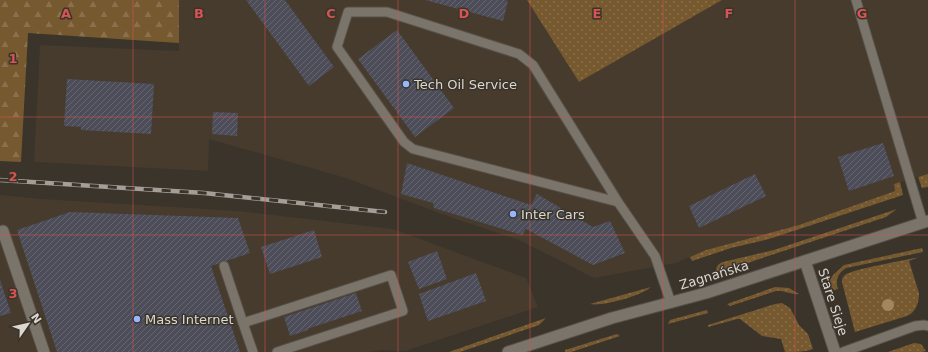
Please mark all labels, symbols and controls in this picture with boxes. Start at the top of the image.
text: A [61,6,71,21]
text: B [194,6,204,21]
text: C [326,6,336,21]
text: D [459,6,470,21]
text: E [593,6,601,21]
text: F [725,6,733,21]
text: G [857,6,867,21]
text: 1 [8,51,18,66]
place label: Tech Oil Service [413,77,517,92]
marker: Tech Oil Service [401,79,411,89]
text: 2 [8,169,18,184]
place label: Inter Cars [521,207,585,222]
marker: Inter Cars [508,209,518,219]
street label: Zagnańska [678,257,750,293]
street label: Stare Sieje [815,266,851,338]
text: 3 [8,286,18,301]
north arrow [8,304,48,344]
text: N [28,311,44,326]
place label: Mass Internet [145,312,233,327]
marker: Mass Internet [132,314,142,324]

